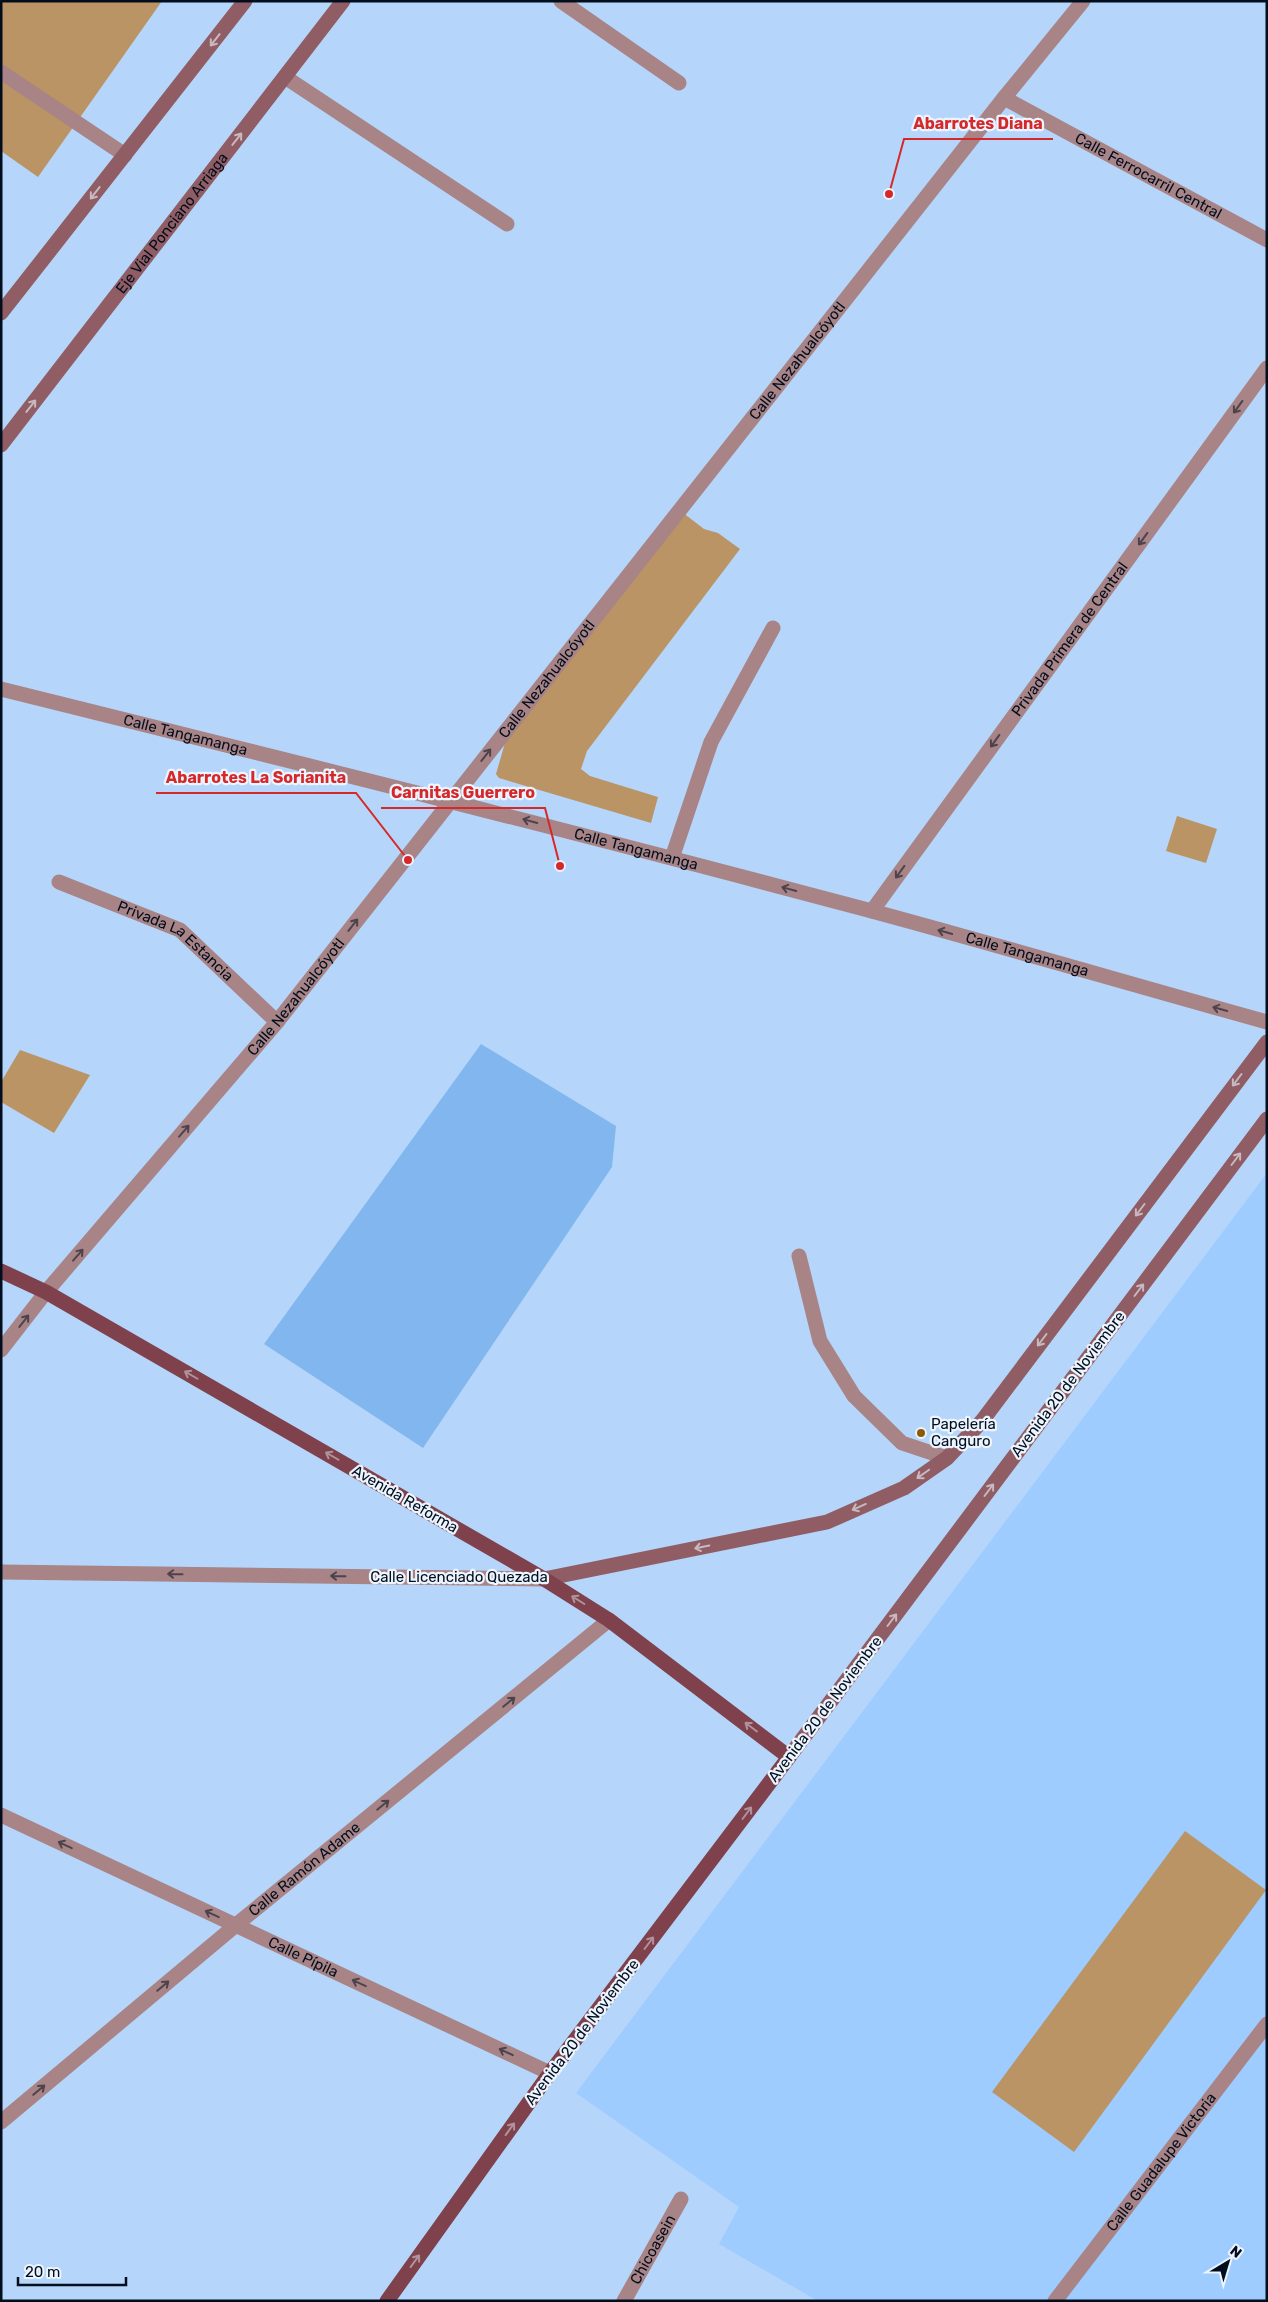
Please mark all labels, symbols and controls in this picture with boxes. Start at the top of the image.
one-way arrow [209,33,220,46]
callout: Abarrotes Diana [904,108,1053,139]
text: Abarrotes Diana [913,114,1043,133]
street label: Calle Ferrocarril Central [1072,129,1225,223]
one-way arrow [231,133,242,146]
street label: Eje Vial Ponciano Arriaga [112,149,232,297]
one-way arrow [89,186,100,199]
street label: Calle Nezahualcóyotl [745,298,849,423]
one-way arrow [25,400,36,413]
one-way arrow [1233,400,1243,414]
one-way arrow [1137,532,1148,545]
street label: Privada Primera de Central [1008,559,1132,720]
street label: Calle Nezahualcóyotl [495,617,599,742]
street label: Calle Tangamanga [122,711,249,759]
one-way arrow [990,734,1001,747]
one-way arrow [480,749,491,762]
callout: Abarrotes La Sorianita [156,762,356,793]
text: Abarrotes La Sorianita [166,768,346,787]
callout: Carnitas Guerrero [381,777,545,808]
text: Carnitas Guerrero [391,783,535,802]
one-way arrow [522,816,538,825]
street label: Calle Tangamanga [572,824,700,874]
one-way arrow [895,865,905,879]
one-way arrow [781,884,797,893]
street label: Privada La Estancia [115,897,237,985]
one-way arrow [348,918,359,931]
one-way arrow [938,926,954,936]
street label: Calle Tangamanga [964,928,1091,980]
street label: Calle Nezahualcóyotl [243,935,348,1059]
one-way arrow [1212,1003,1228,1013]
one-way arrow [1232,1073,1243,1086]
one-way arrow [178,1125,190,1138]
one-way arrow [1231,1153,1242,1166]
one-way arrow [1135,1203,1145,1217]
one-way arrow [72,1248,84,1261]
one-way arrow [1134,1283,1144,1297]
street label: Avenida 20 de Noviembre [1007,1308,1129,1460]
one-way arrow [18,1315,29,1328]
one-way arrow [1037,1333,1048,1346]
one-way arrow [183,1370,198,1380]
place label: Papelería Canguro [931,1415,996,1450]
marker: Papelería Canguro [915,1427,927,1439]
one-way arrow [325,1451,339,1461]
street label: Avenida Reforma [349,1461,461,1537]
one-way arrow [917,1469,931,1479]
one-way arrow [984,1484,995,1497]
one-way arrow [852,1503,867,1513]
one-way arrow [695,1542,711,1552]
street label: Calle Licenciado Quezada [370,1568,548,1586]
one-way arrow [167,1569,184,1579]
one-way arrow [330,1571,346,1581]
one-way arrow [571,1595,585,1605]
one-way arrow [887,1613,897,1627]
street label: Avenida 20 de Noviembre [764,1633,886,1785]
one-way arrow [502,1696,515,1707]
one-way arrow [745,1722,758,1733]
one-way arrow [376,1799,389,1810]
one-way arrow [742,1806,752,1820]
street label: Calle Ramón Adame [245,1818,364,1920]
one-way arrow [58,1840,73,1849]
one-way arrow [205,1909,220,1918]
street label: Calle Pípila [265,1933,341,1981]
one-way arrow [644,1936,654,1950]
street label: Avenida 20 de Noviembre [521,1956,643,2108]
one-way arrow [352,1978,367,1987]
one-way arrow [156,1980,169,1991]
one-way arrow [499,2047,514,2056]
one-way arrow [32,2085,45,2096]
street label: Calle Guadalupe Victoria [1103,2089,1220,2235]
one-way arrow [505,2122,515,2136]
street label: Chicoasein [626,2212,679,2287]
north arrow [1203,2237,1253,2287]
text: N [1226,2242,1245,2262]
scale bar [18,2254,125,2286]
one-way arrow [410,2255,421,2268]
text: 20 m [25,2263,60,2281]

